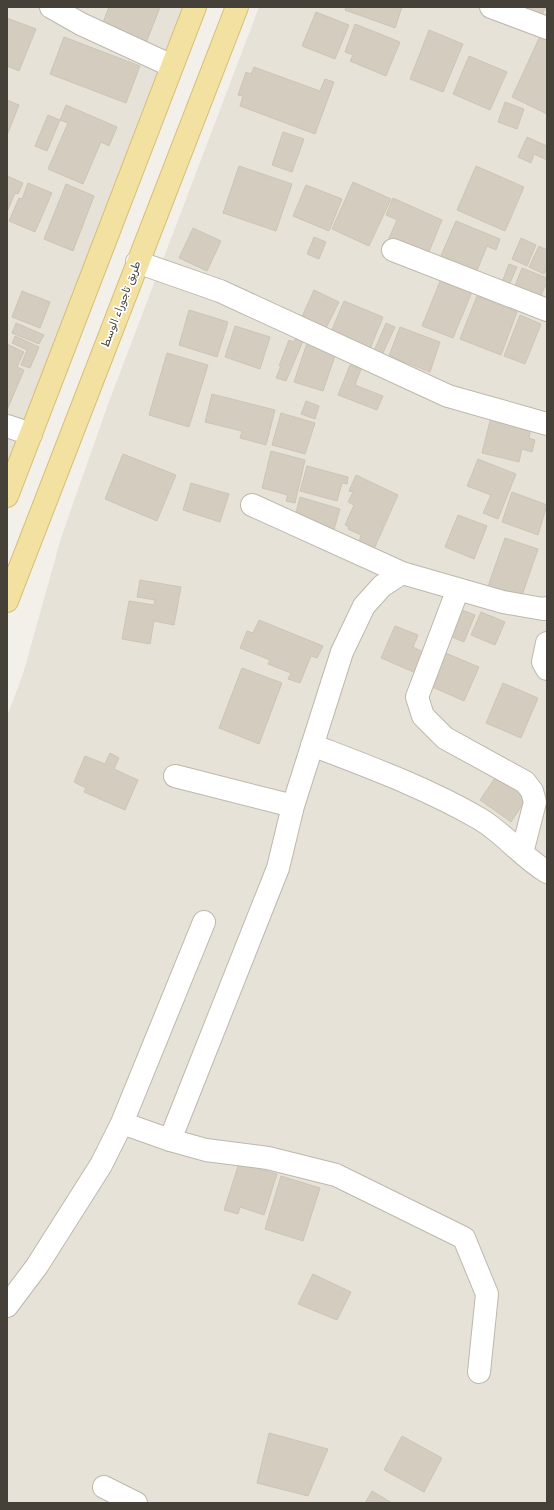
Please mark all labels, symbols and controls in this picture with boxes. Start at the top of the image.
street label: طريق تاجوراء الوسط [99,259,144,349]

